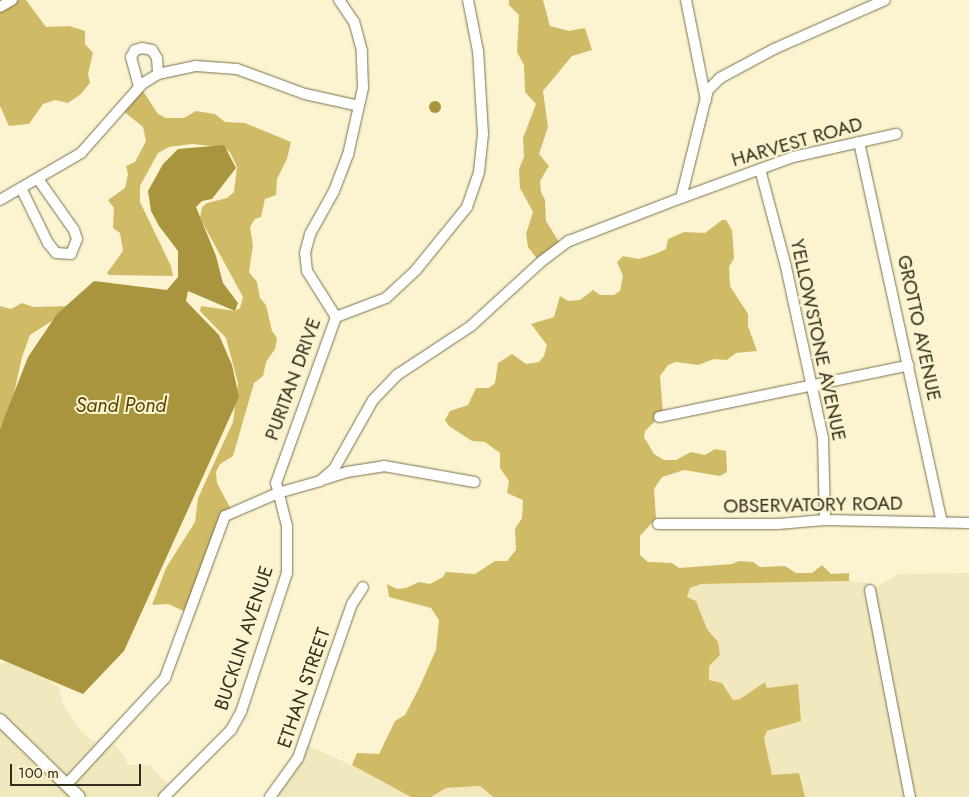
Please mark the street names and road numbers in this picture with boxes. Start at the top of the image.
street label: HARVEST ROAD [729,112,865,172]
street label: YELLOWSTONE AVENUE [785,237,851,443]
street label: GROTTO AVENUE [892,253,946,403]
street label: PURITAN DRIVE [260,315,326,443]
street label: OBSERVATORY ROAD [723,492,903,518]
street label: BUCKLIN AVENUE [210,563,278,713]
street label: ETHAN STREET [273,625,335,751]

